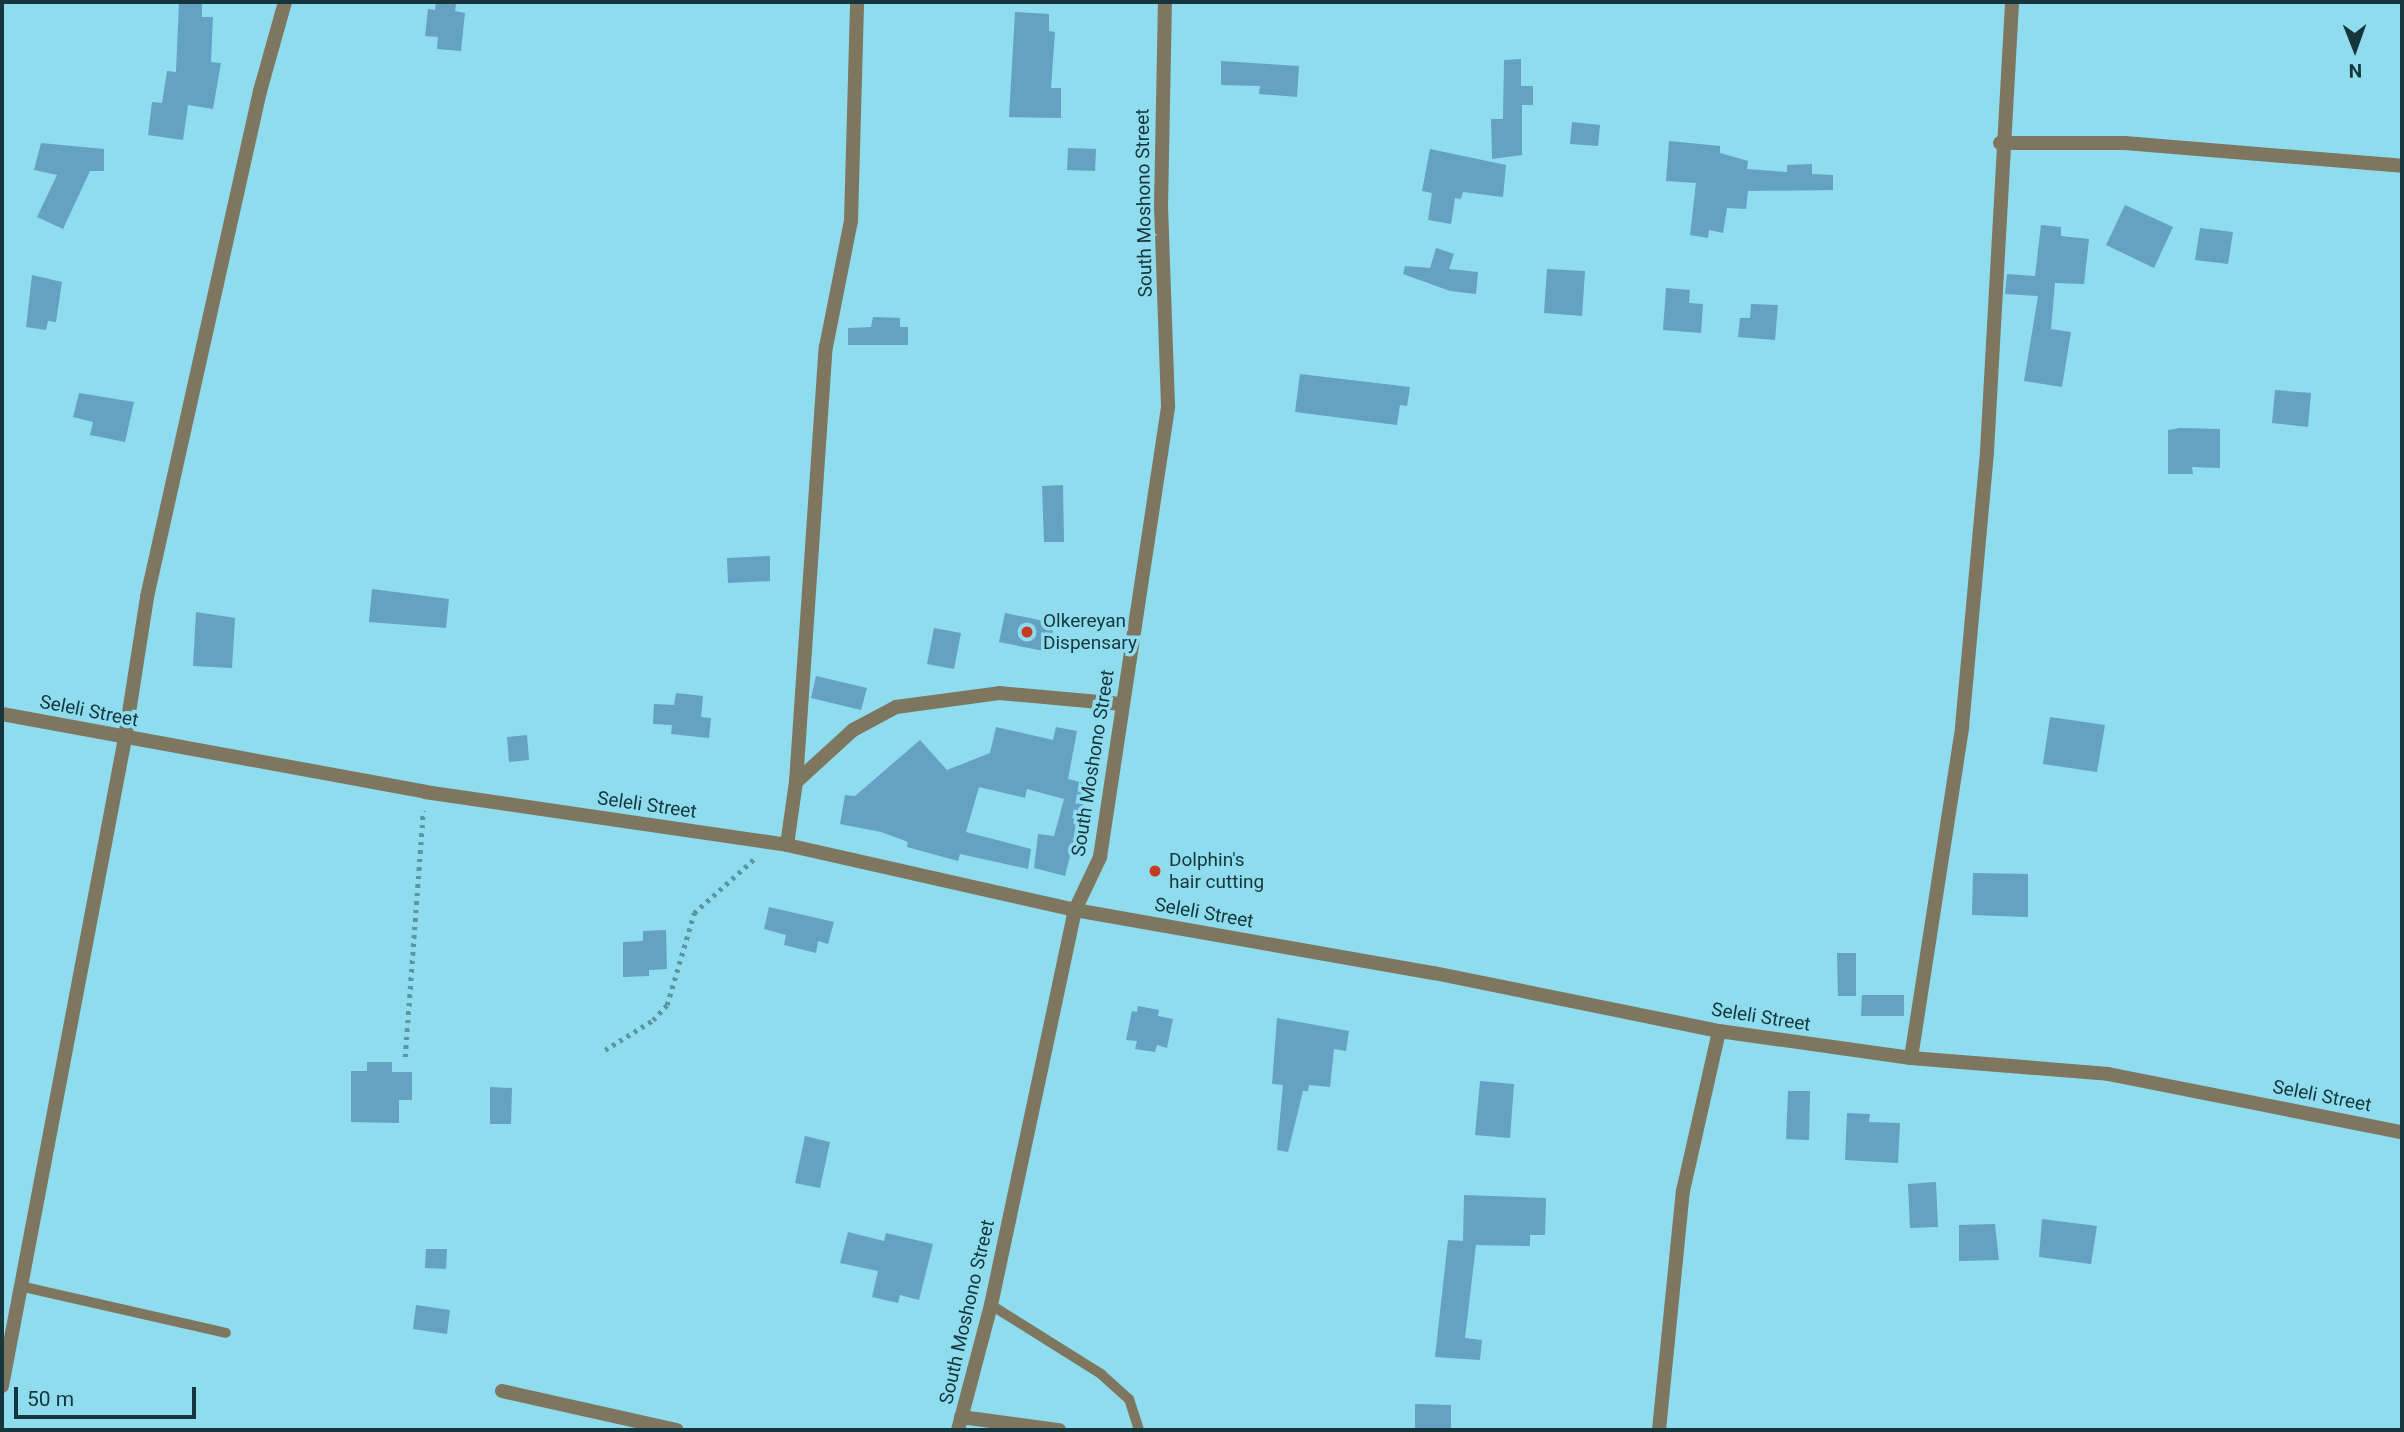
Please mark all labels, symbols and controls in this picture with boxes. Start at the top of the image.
north arrow [2320,14,2390,84]
text: N [2348,59,2362,82]
street label: South Moshono Street [1131,108,1157,298]
place label: Olkereyan Dispensary [1043,610,1137,654]
marker: Olkereyan Dispensary [1017,622,1037,642]
street label: South Moshono Street [1067,668,1119,858]
street label: Seleli Street [38,690,140,732]
street label: Seleli Street [596,787,698,823]
place label: Dolphin's hair cutting [1169,849,1264,893]
marker: Dolphin's hair cutting [1147,863,1163,879]
street label: Seleli Street [1153,893,1255,933]
street label: Seleli Street [1710,998,1812,1036]
street label: Seleli Street [2271,1075,2373,1117]
street label: South Moshono Street [935,1218,999,1406]
scale bar [18,1372,200,1416]
text: 50 m [27,1387,74,1411]

